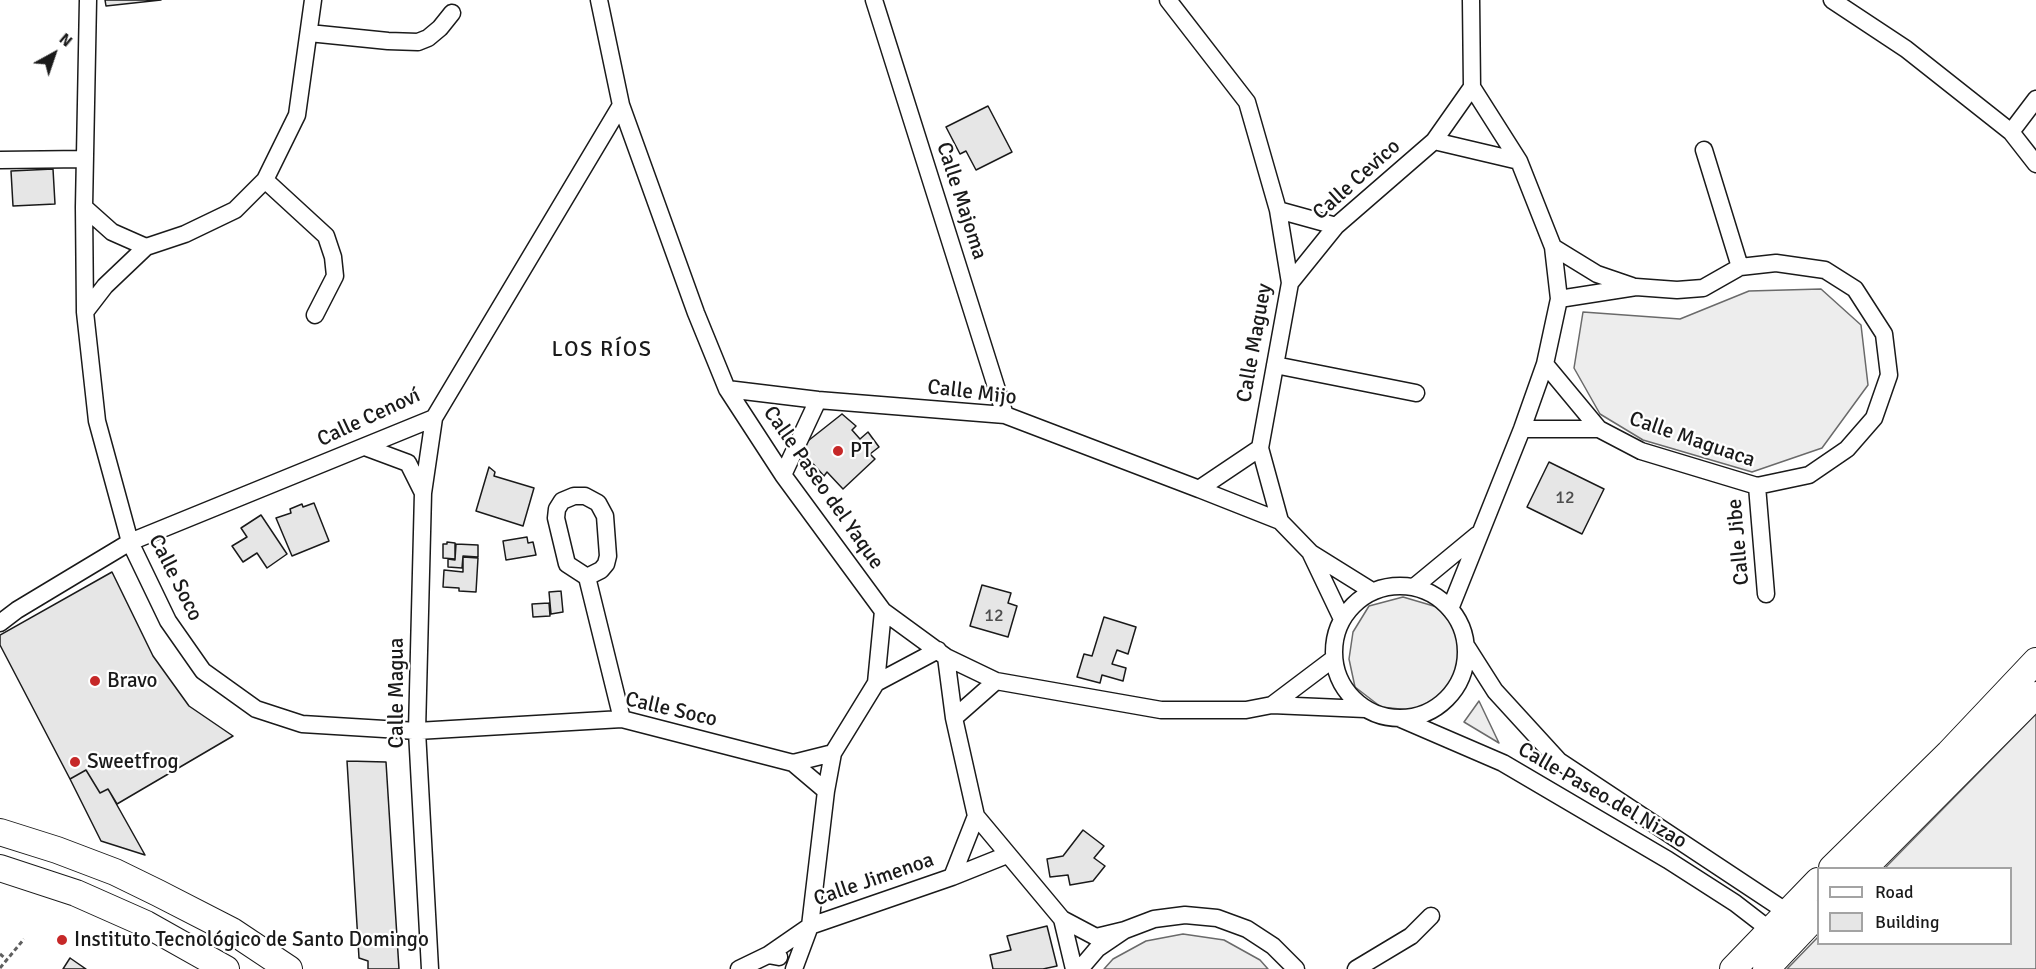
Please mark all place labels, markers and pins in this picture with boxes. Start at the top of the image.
place label: PT [850,438,872,464]
marker: PT [831,444,845,458]
place label: Bravo [107,668,157,694]
marker: Bravo [88,674,102,688]
place label: Sweetfrog [87,749,179,775]
marker: Sweetfrog [68,755,82,769]
place label: Instituto Tecnológico de Santo Domingo [74,927,429,953]
marker: Instituto Tecnológico de Santo Domingo [55,933,69,947]

